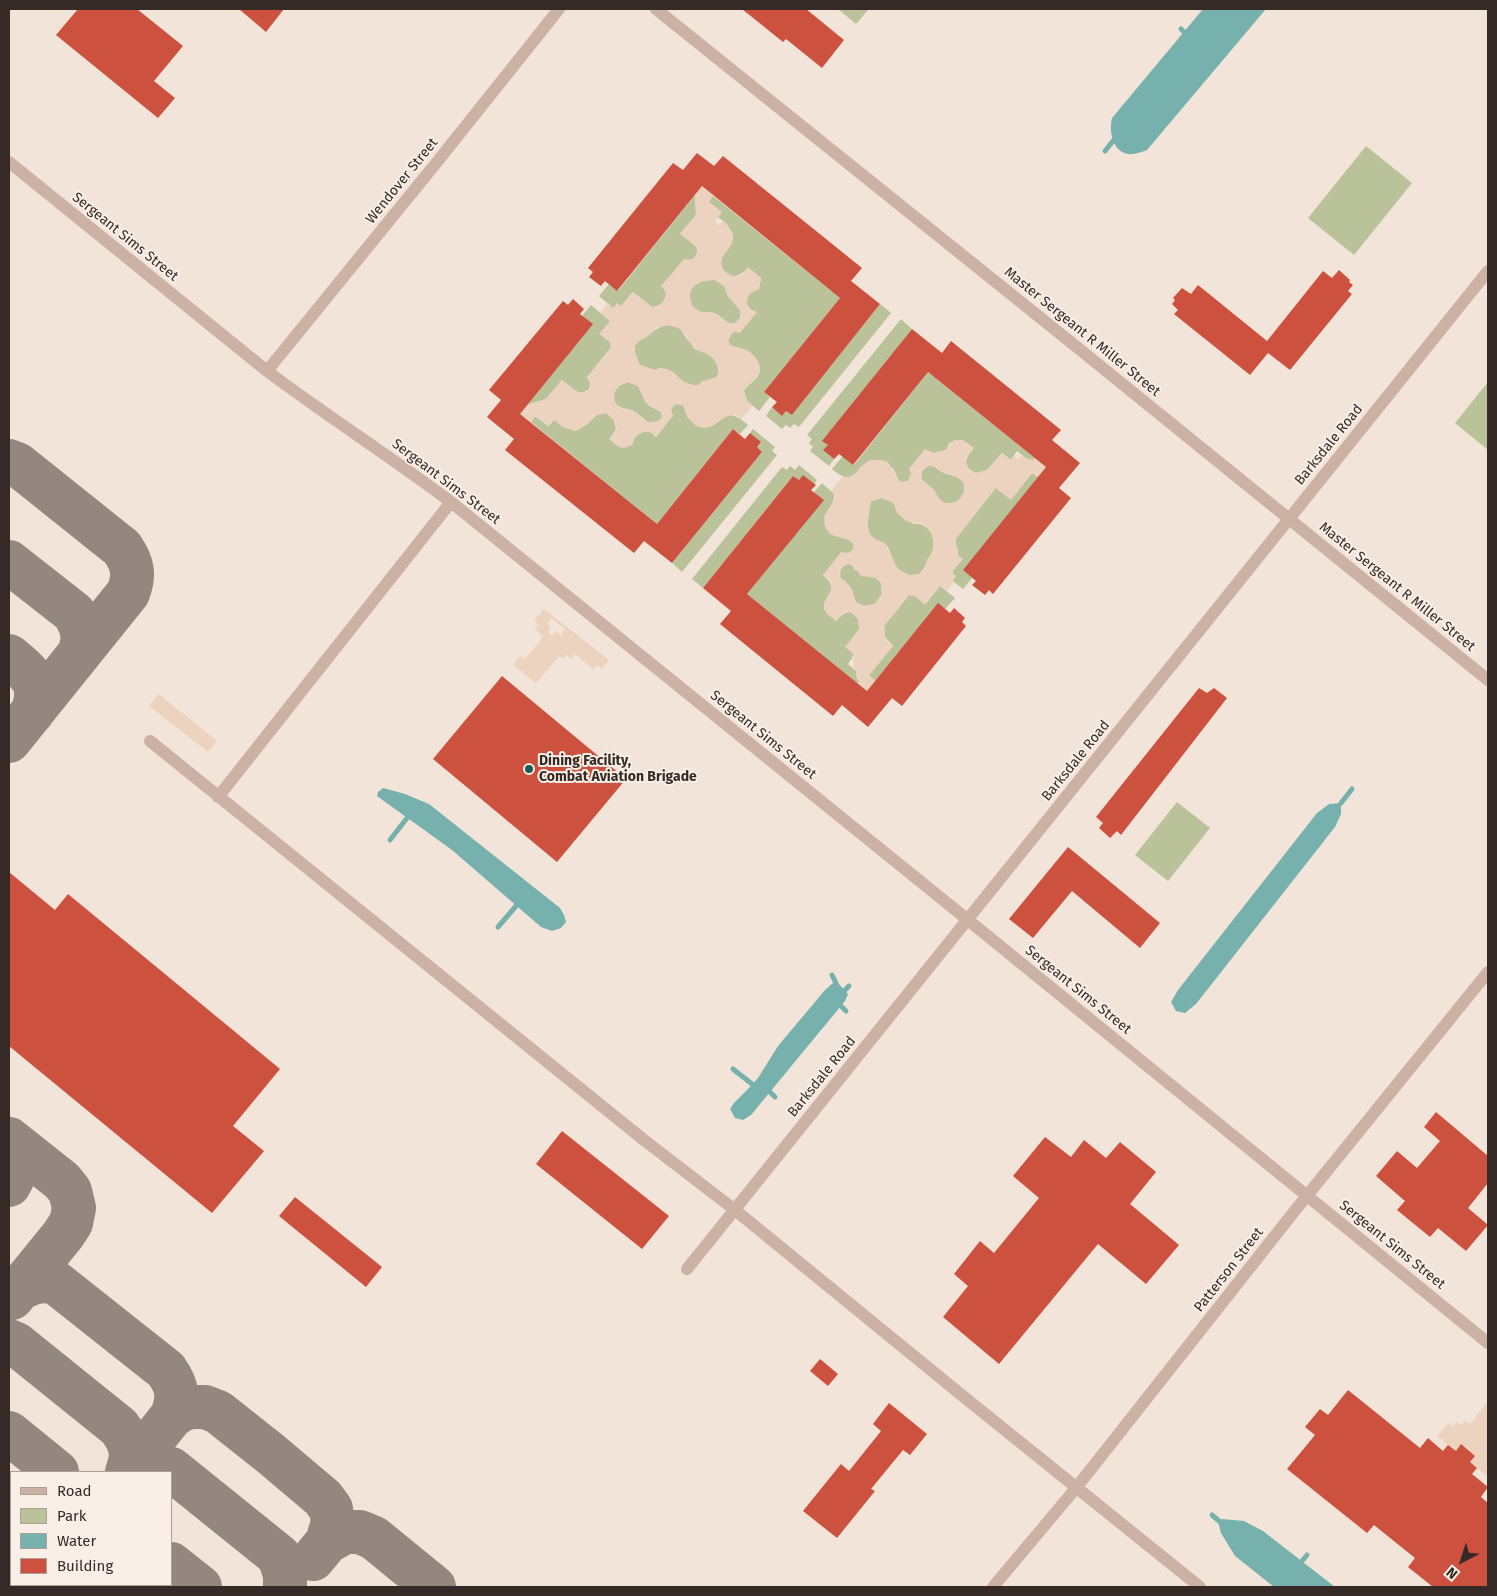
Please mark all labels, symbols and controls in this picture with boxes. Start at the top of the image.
street label: Wendover Street [362,135,442,227]
street label: Sergeant Sims Street [69,189,181,285]
street label: Master Sergeant R Miller Street [1001,264,1163,400]
street label: Barksdale Road [1291,401,1367,489]
street label: Sergeant Sims Street [388,436,504,528]
street label: Master Sergeant R Miller Street [1316,519,1478,655]
street label: Sergeant Sims Street [707,687,819,783]
street label: Barksdale Road [1038,717,1114,805]
place label: Dining Facility, Combat Aviation Brigade [539,753,697,786]
marker: Dining Facility, Combat Aviation Brigade [523,763,535,775]
street label: Sergeant Sims Street [1022,942,1134,1038]
street label: Barksdale Road [784,1033,860,1121]
street label: Sergeant Sims Street [1336,1197,1448,1293]
street label: Patterson Street [1191,1225,1267,1315]
legend [10,1471,172,1586]
text: Road [57,1482,92,1500]
text: Park [57,1507,87,1525]
text: Water [57,1532,96,1550]
north arrow [1437,1536,1487,1586]
text: Building [57,1557,113,1575]
text: N [1443,1563,1461,1582]

